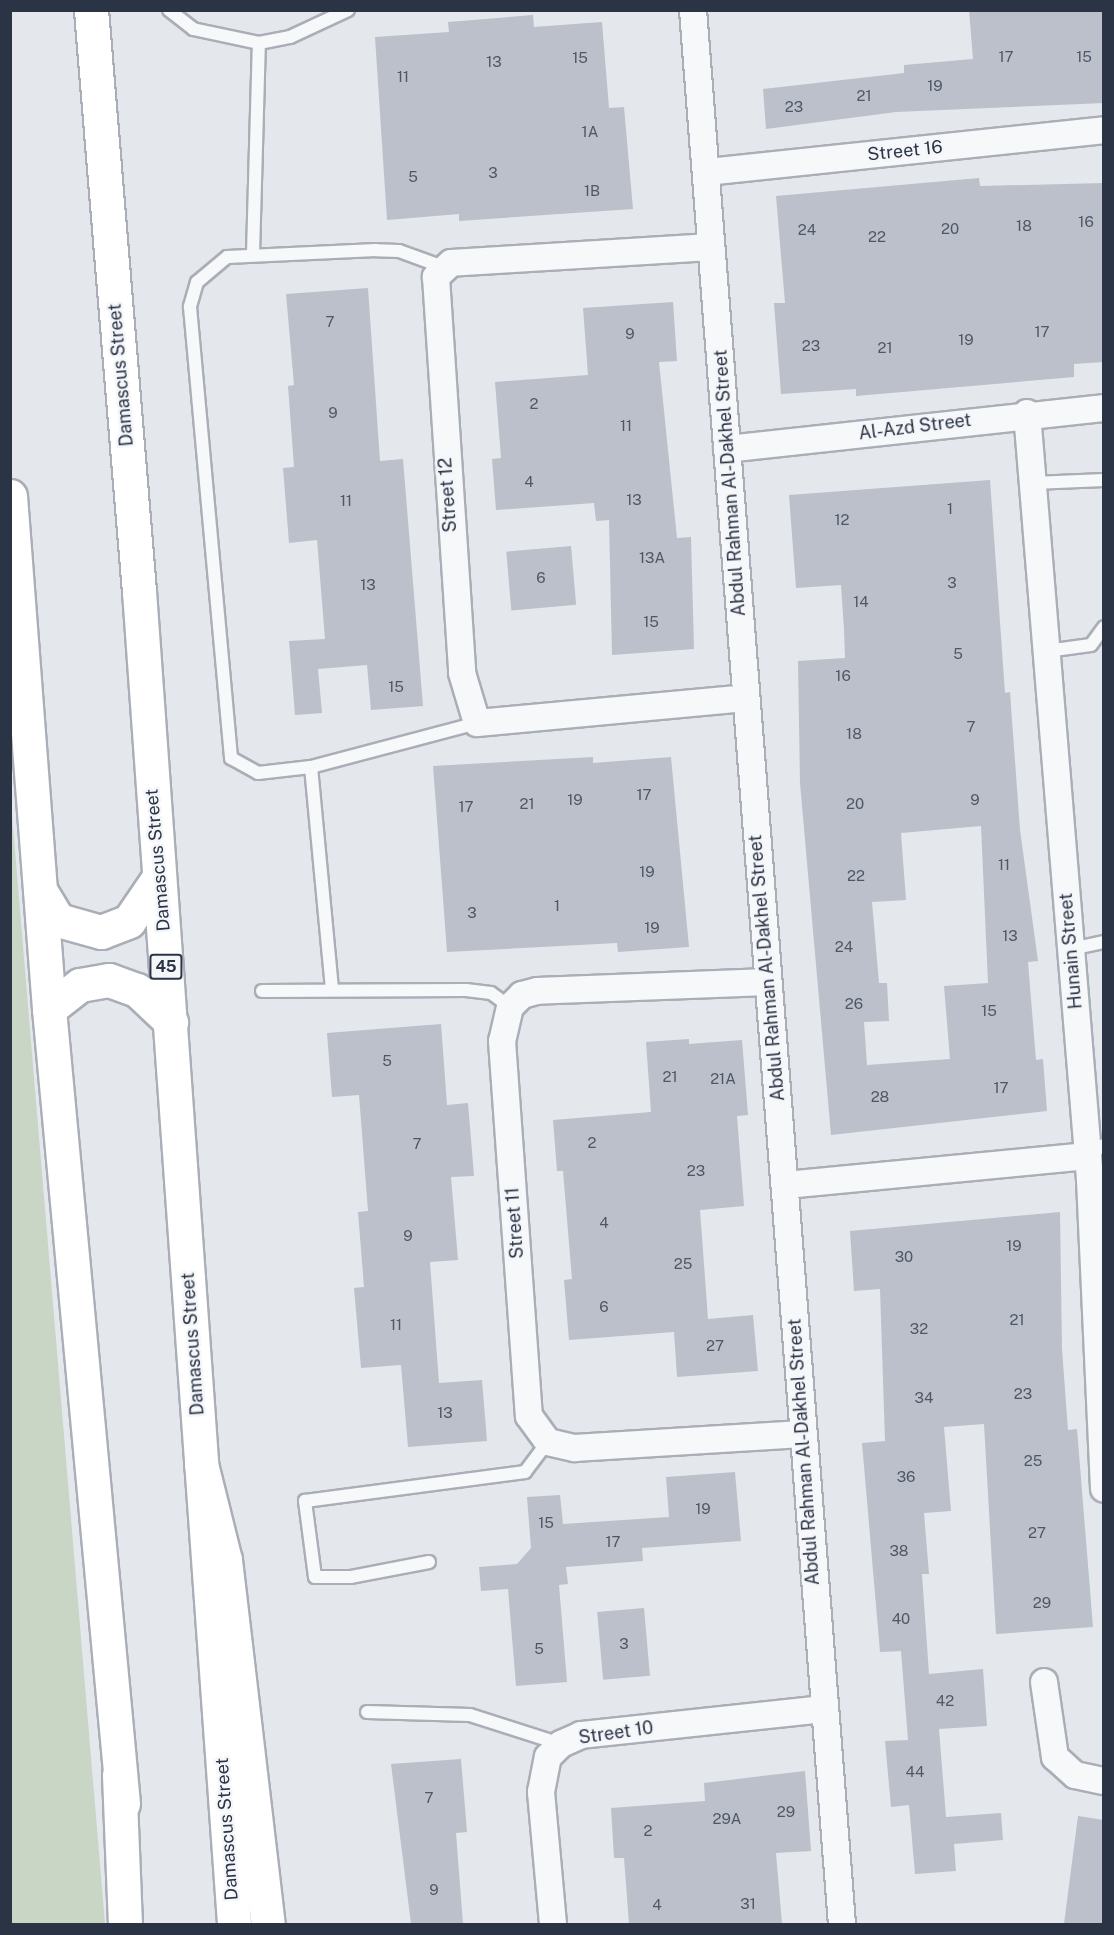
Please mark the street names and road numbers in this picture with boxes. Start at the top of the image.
street label: Street 16 [866,136,944,166]
street label: Damascus Street [104,303,138,447]
street label: Abdul Rahman Al-Dakhel Street [710,349,750,617]
street label: Al-Azd Street [857,409,973,445]
street label: Street 12 [435,457,461,533]
street label: Damascus Street [141,788,175,932]
street label: Abdul Rahman Al-Dakhel Street [745,834,789,1102]
street label: Hunain Street [1055,892,1087,1010]
road number: 45 [148,954,184,980]
street label: Street 11 [502,1187,528,1259]
street label: Damascus Street [177,1272,209,1416]
street label: Abdul Rahman Al-Dakhel Street [784,1318,824,1586]
street label: Street 10 [577,1717,655,1749]
street label: Damascus Street [211,1757,243,1901]

